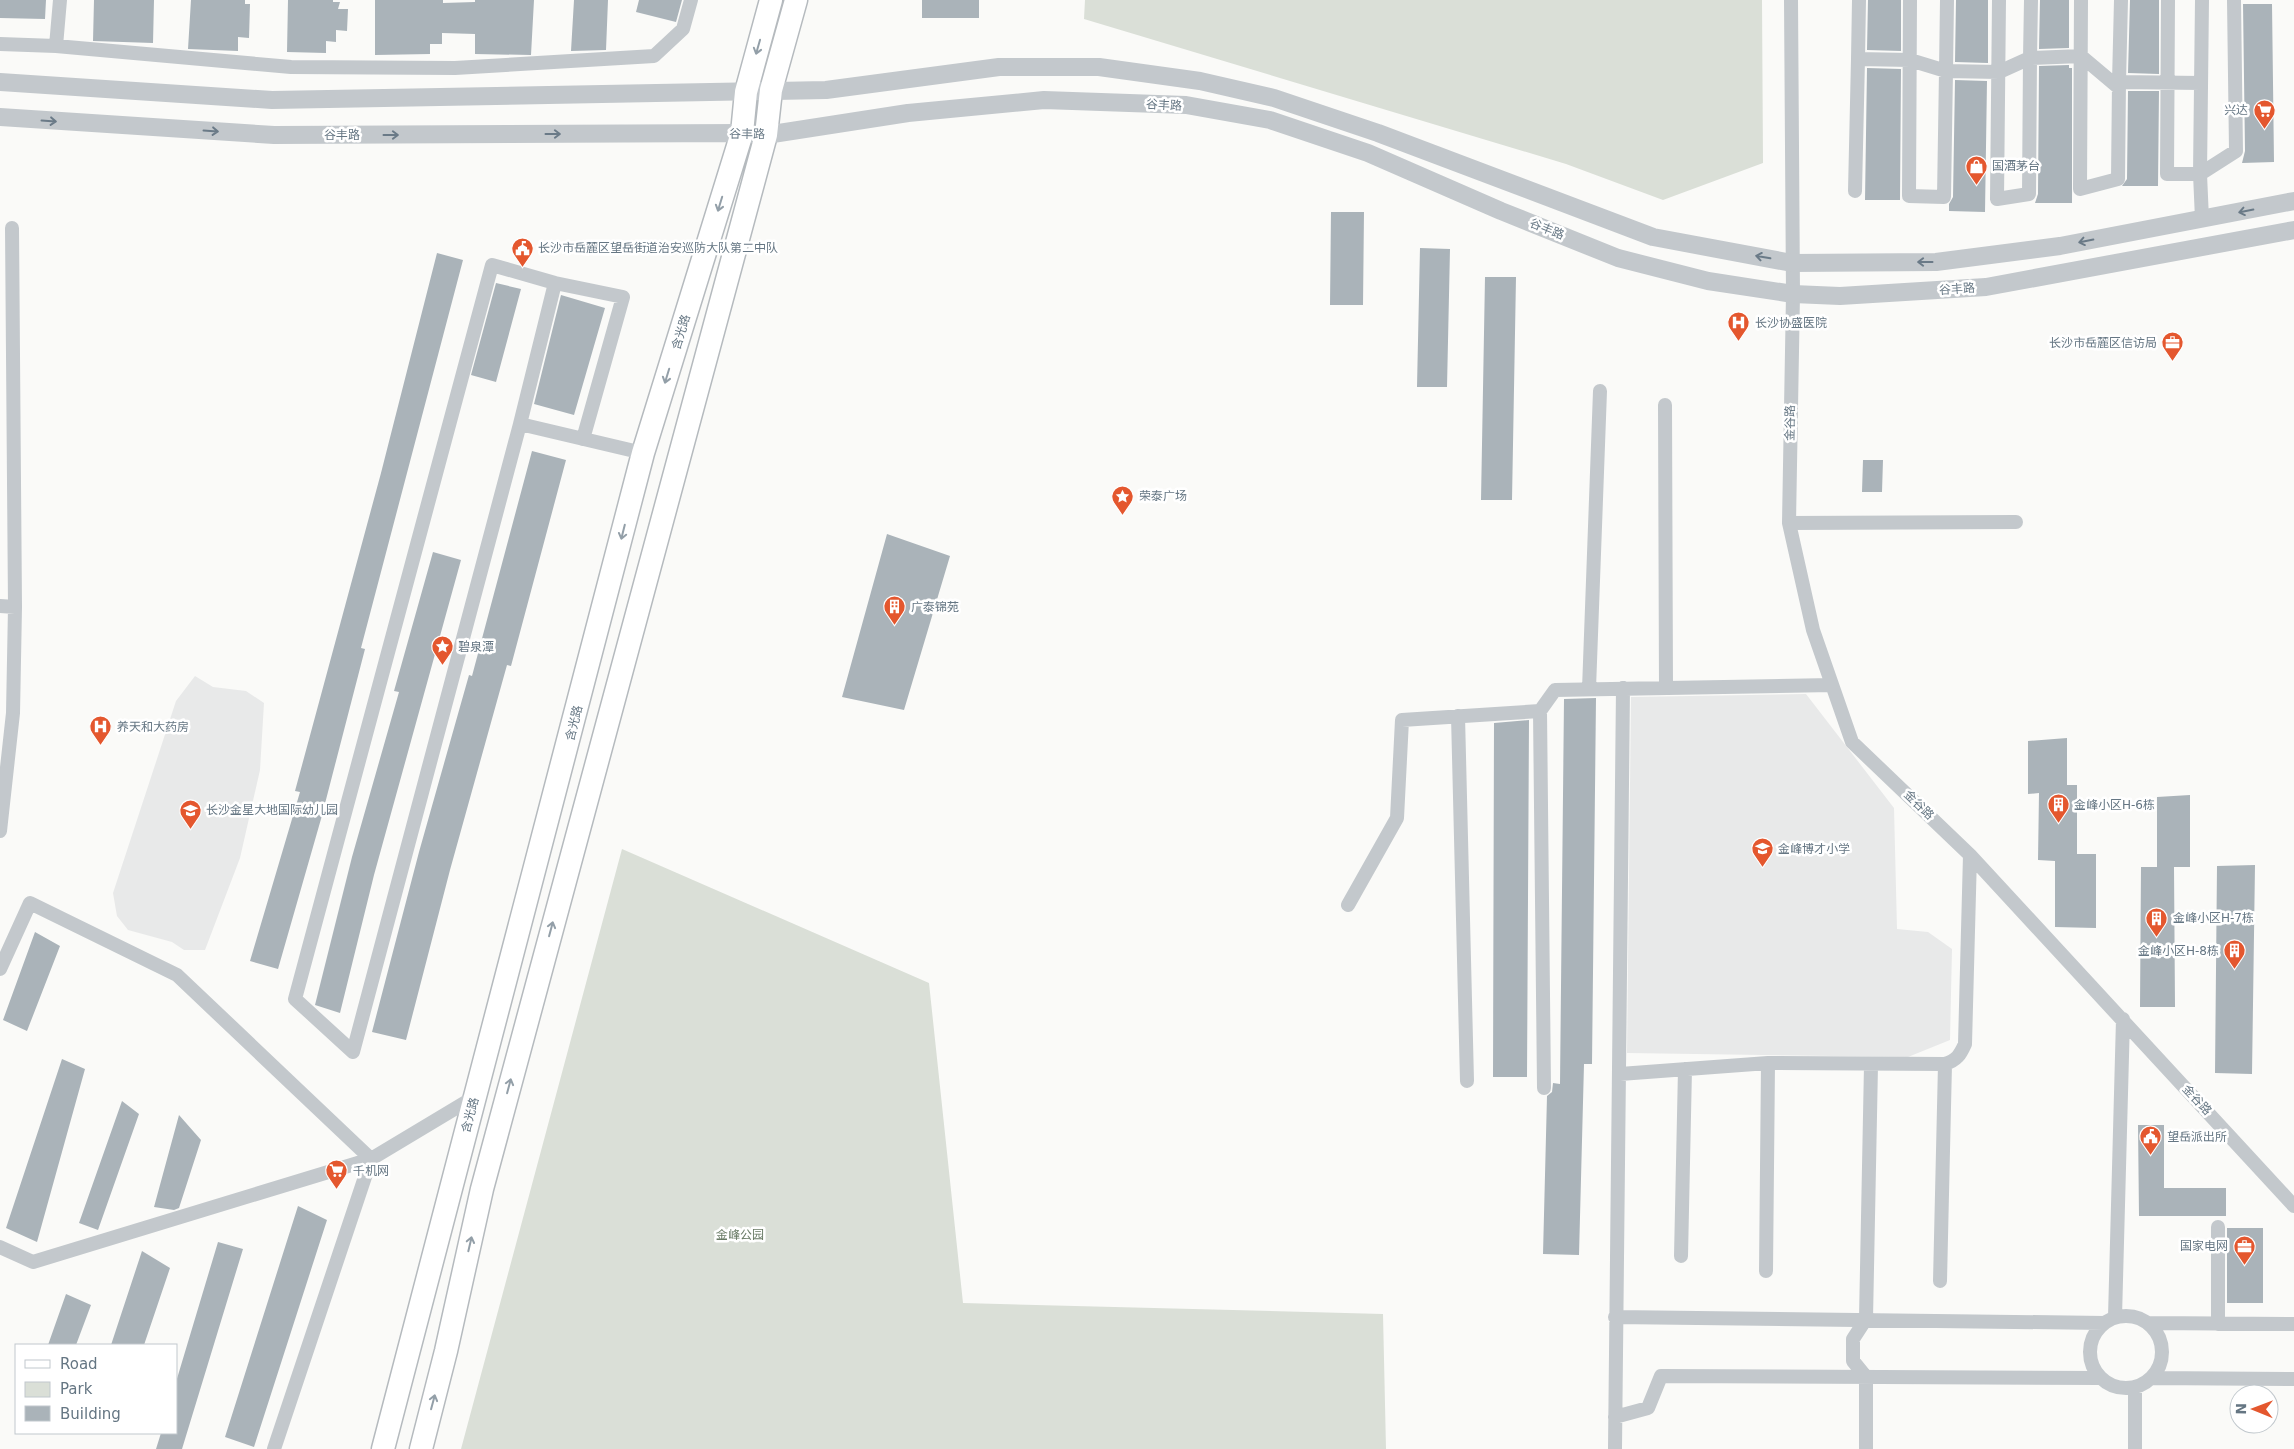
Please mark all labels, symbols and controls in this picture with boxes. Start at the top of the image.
one-way arrow [753,39,763,55]
street label: 谷丰路 [1146,97,1182,113]
supermarket icon: 兴达 [2252,98,2276,129]
place label: 兴达 [2224,103,2248,117]
one-way arrow [40,116,56,125]
one-way arrow [203,126,219,136]
street label: 谷丰路 [729,127,765,141]
street label: 谷丰路 [324,128,360,142]
one-way arrow [544,129,561,139]
one-way arrow [382,130,398,140]
shop icon: 国酒茅台 [1964,154,1988,185]
place label: 国酒茅台 [1992,159,2040,173]
one-way arrow [715,196,725,212]
one-way arrow [2238,206,2254,216]
street label: 谷丰路 [1528,216,1566,242]
public building icon: 长沙市岳麓区望岳街道治安巡防大队第二中队 [510,236,534,267]
one-way arrow [2079,236,2095,246]
place label: 长沙市岳麓区望岳街道治安巡防大队第二中队 [538,241,778,255]
one-way arrow [1756,252,1772,262]
one-way arrow [1918,257,1934,267]
street label: 谷丰路 [1939,281,1975,297]
hospital icon: 长沙协盛医院 [1727,311,1751,342]
street label: 含光路 [669,313,693,351]
place label: 长沙协盛医院 [1755,316,1827,330]
office icon: 长沙市岳麓区信访局 [2161,331,2185,362]
place label: 长沙市岳麓区信访局 [2049,336,2157,350]
one-way arrow [662,368,671,383]
street label: 金谷路 [1783,405,1797,441]
place icon: 荣泰广场 [1111,484,1135,515]
place label: 荣泰广场 [1139,489,1187,503]
one-way arrow [618,524,627,540]
building icon: 广泰锦苑 [883,595,907,626]
place label: 广泰锦苑 [911,600,959,614]
place icon: 碧泉潭 [430,635,454,666]
place label: 碧泉潭 [458,640,494,654]
street label: 含光路 [563,704,585,742]
hospital icon: 养天和大药房 [89,715,113,746]
place label: 养天和大药房 [117,720,189,734]
street label: 金谷路 [1901,787,1937,823]
building icon: 金峰小区H-6栋 [2046,793,2070,824]
school or university icon: 长沙金星大地国际幼儿园 [178,798,202,829]
place label: 金峰小区H-6栋 [2074,798,2155,812]
place label: 长沙金星大地国际幼儿园 [206,803,338,817]
school or university icon: 金峰博才小学 [1750,837,1774,868]
place label: 金峰博才小学 [1778,842,1850,856]
building icon: 金峰小区H-7栋 [2145,906,2169,937]
place label: 金峰小区H-7栋 [2173,911,2254,925]
one-way arrow [547,921,557,937]
building icon: 金峰小区H-8栋 [2223,939,2247,970]
place label: 金峰小区H-8栋 [2138,944,2219,958]
one-way arrow [505,1078,515,1094]
street label: 金谷路 [2180,1082,2214,1118]
street label: 含光路 [459,1096,481,1134]
public building icon: 望岳派出所 [2139,1125,2163,1156]
place label: 望岳派出所 [2167,1130,2227,1144]
supermarket icon: 千机网 [325,1159,349,1190]
place label: 千机网 [353,1164,389,1178]
park label: 金峰公园 [716,1228,764,1242]
office icon: 国家电网 [2232,1234,2256,1265]
one-way arrow [466,1236,475,1252]
place label: 国家电网 [2180,1239,2228,1253]
legend [15,1344,178,1434]
text: Road [60,1355,98,1373]
text: Park [60,1380,93,1398]
north arrow [2229,1384,2279,1434]
one-way arrow [429,1394,438,1410]
text: N [2233,1403,2249,1415]
text: Building [60,1405,121,1423]

